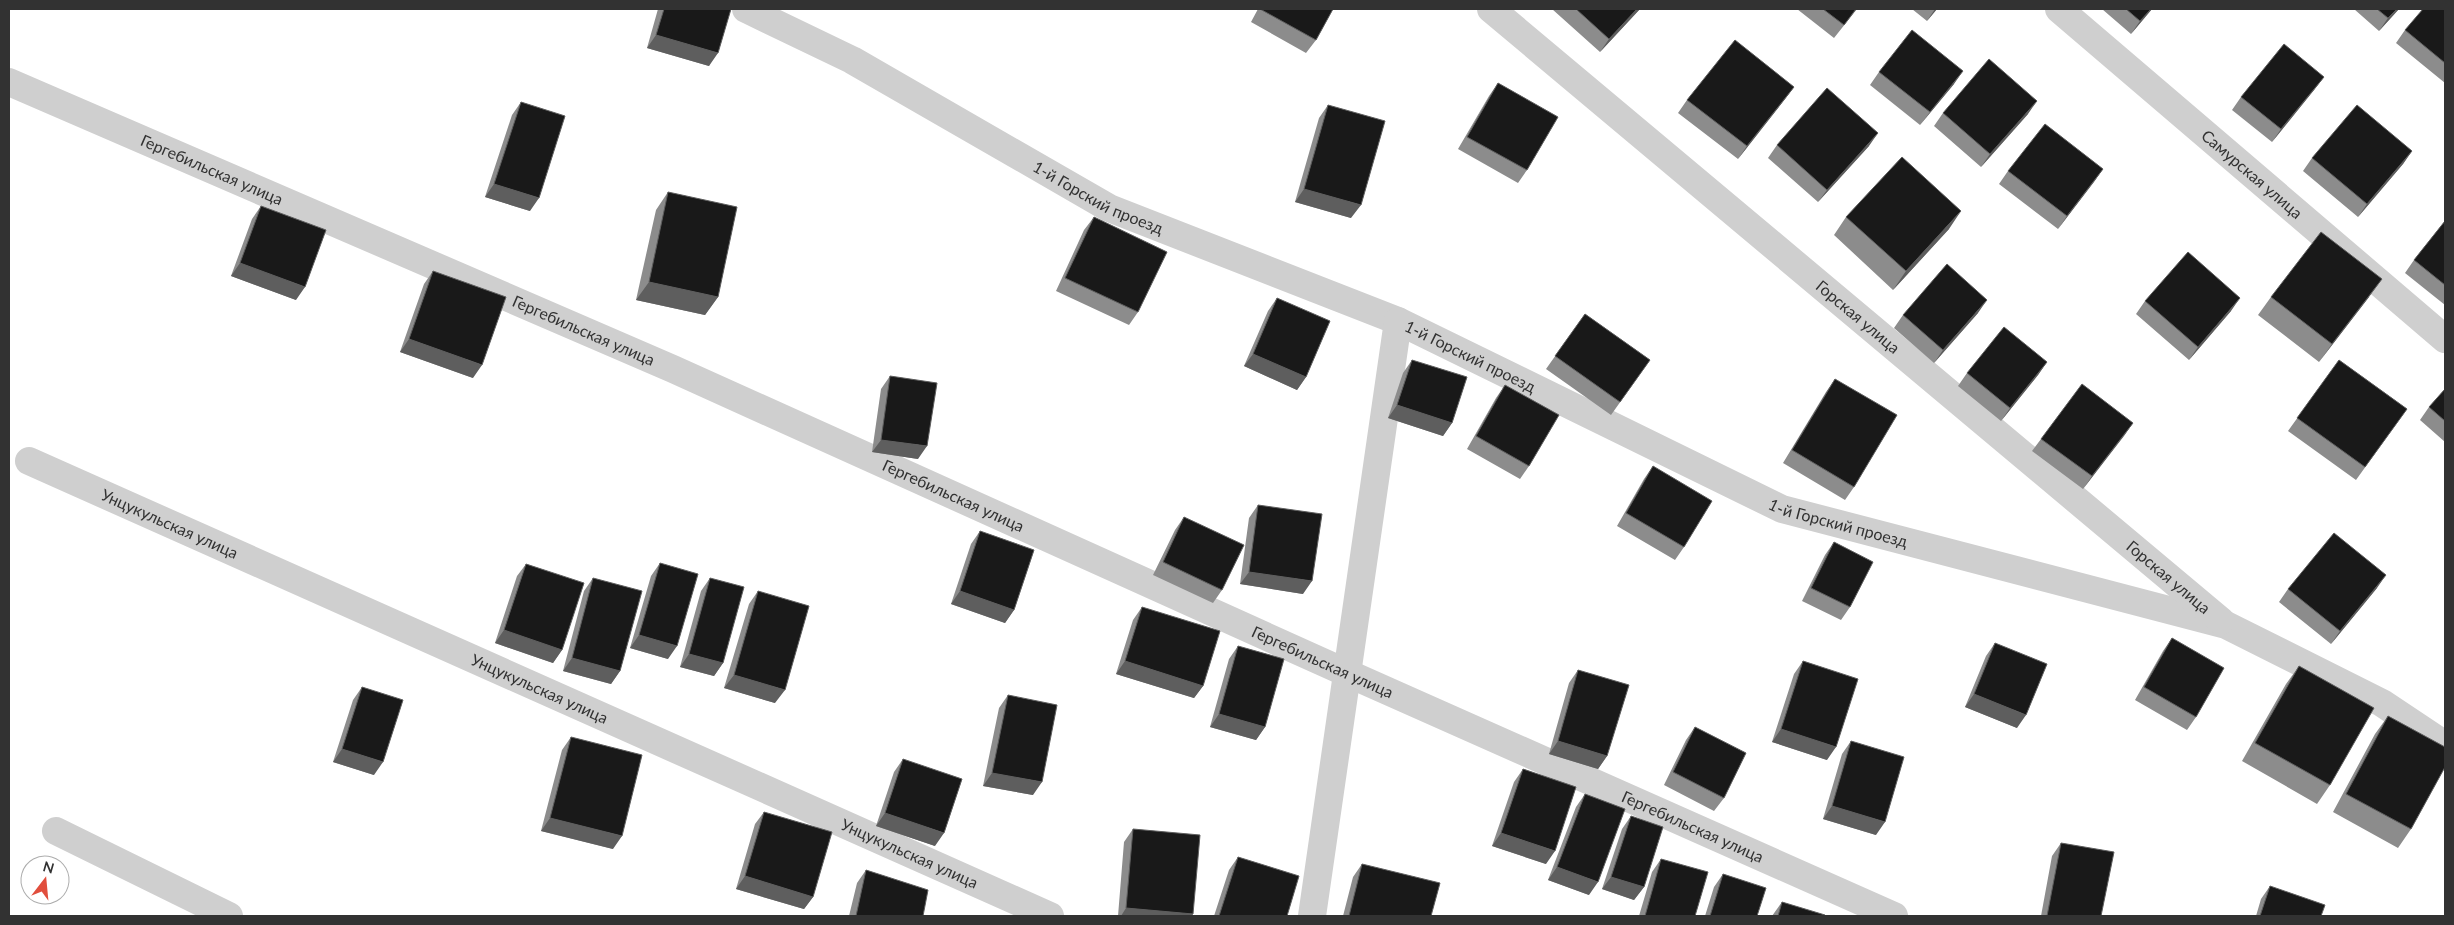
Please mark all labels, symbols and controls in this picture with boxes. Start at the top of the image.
street label: Самурская улица [2198,125,2307,222]
street label: Гергебильская улица [138,130,286,208]
street label: 1-й Горский проезд [1030,156,1166,237]
street label: Горская улица [1813,276,1904,357]
street label: Гергебильская улица [510,291,658,369]
street label: 1-й Горский проезд [1402,316,1539,396]
street label: Гергебильская улица [880,455,1027,535]
street label: Унцукульская улица [98,484,241,562]
street label: 1-й Горский проезд [1766,494,1910,551]
street label: Горская улица [2123,536,2215,617]
street label: Гергебильская улица [1249,621,1397,701]
street label: Унцукульская улица [468,649,611,727]
street label: Гергебильская улица [1619,786,1767,866]
street label: Унцукульская улица [838,814,981,892]
north arrow [20,855,70,905]
text: N [41,857,56,877]

